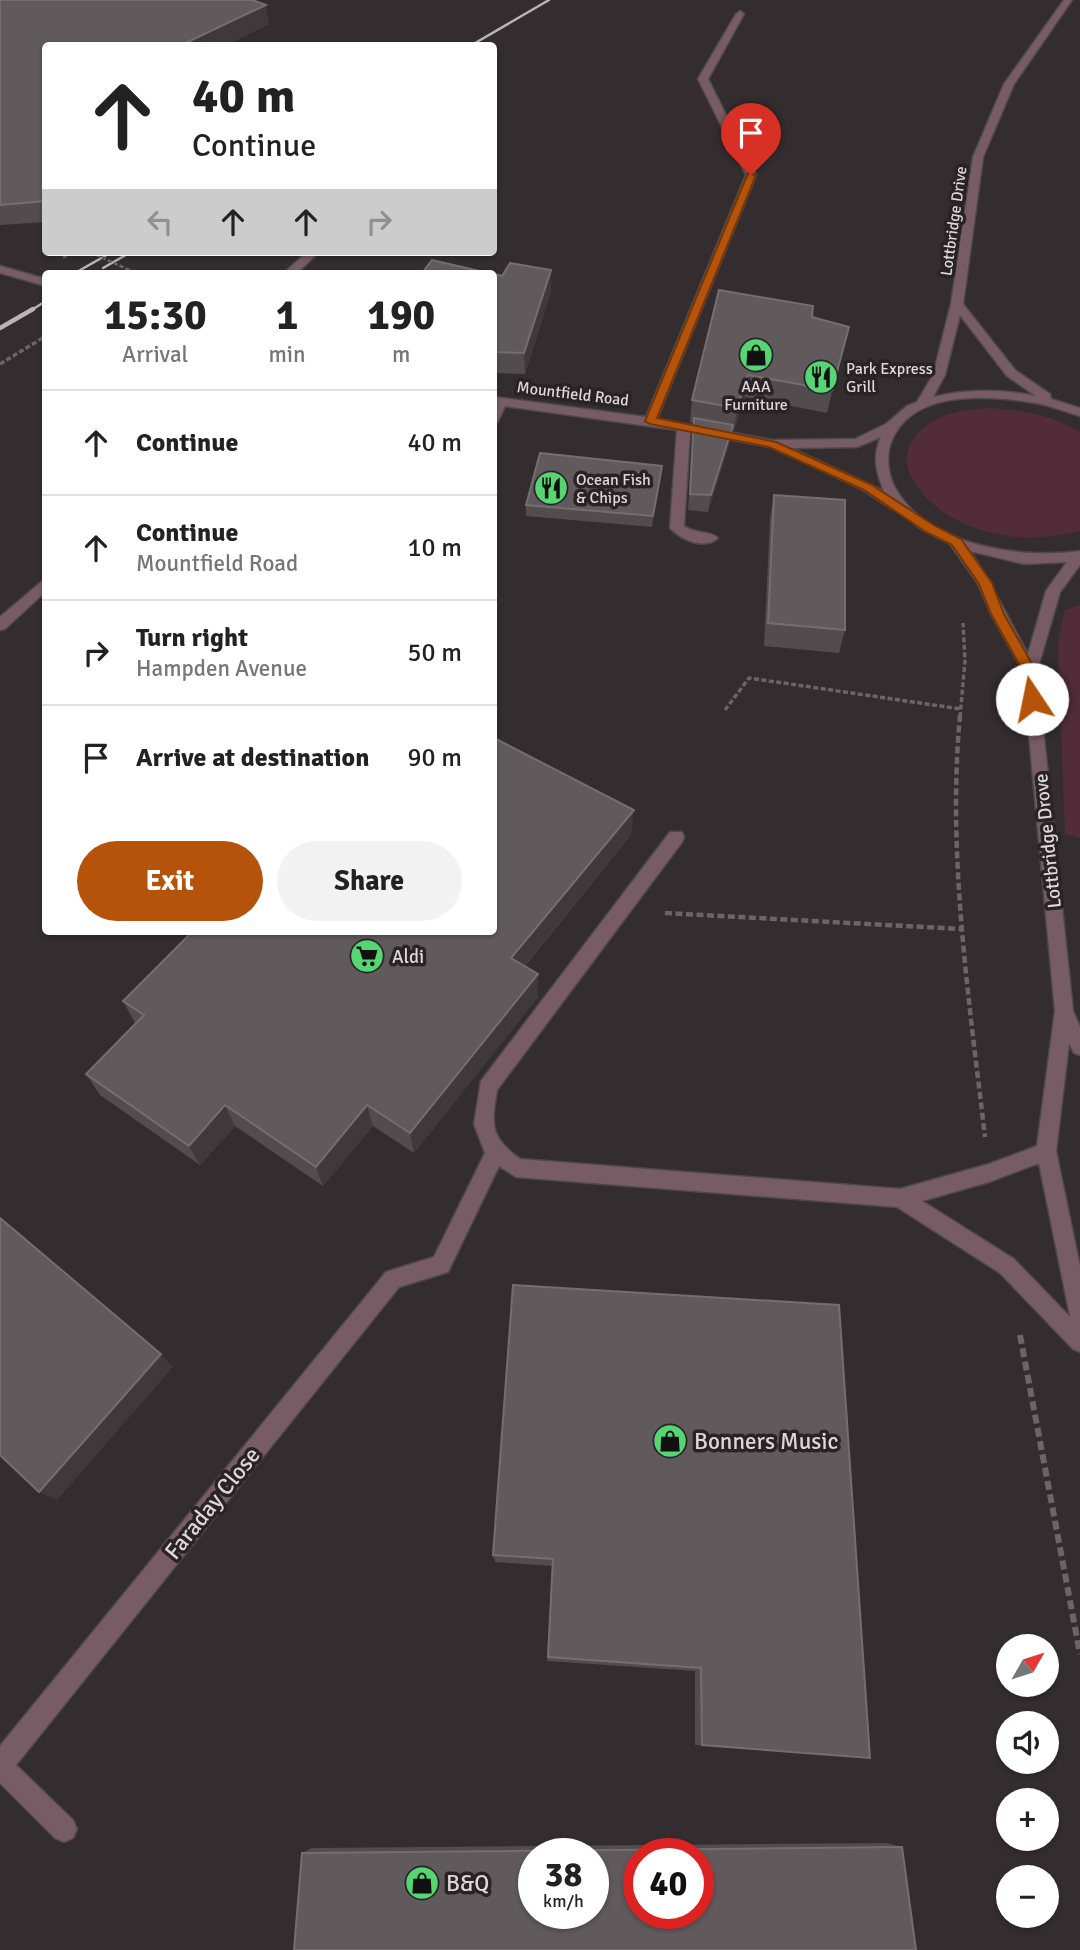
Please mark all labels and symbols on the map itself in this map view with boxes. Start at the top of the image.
pin [721,103,781,175]
street label: Lottbridge Drive [936,165,972,277]
shop icon: AAA Furniture [737,336,775,374]
restaurant icon: Park Express Grill [802,358,840,396]
place label: Park Express Grill [846,359,933,397]
street label: Mountfield Road [516,377,630,411]
place label: AAA Furniture [724,377,788,415]
restaurant icon: Ocean Fish & Chips [532,469,570,507]
place label: Ocean Fish & Chips [576,470,651,508]
position arrow [995,662,1069,736]
street label: Lottbridge Drove [1029,772,1067,909]
supermarket icon: Aldi [348,937,386,975]
place label: Aldi [392,945,424,969]
shop icon: Bonners Music [651,1422,689,1460]
place label: Bonners Music [694,1427,838,1456]
street label: Faraday Close [158,1441,266,1565]
north arrow [996,1634,1059,1698]
speed limit sign: 40 [623,1838,714,1929]
shop icon: B&Q [403,1864,441,1902]
place label: B&Q [446,1869,489,1898]

